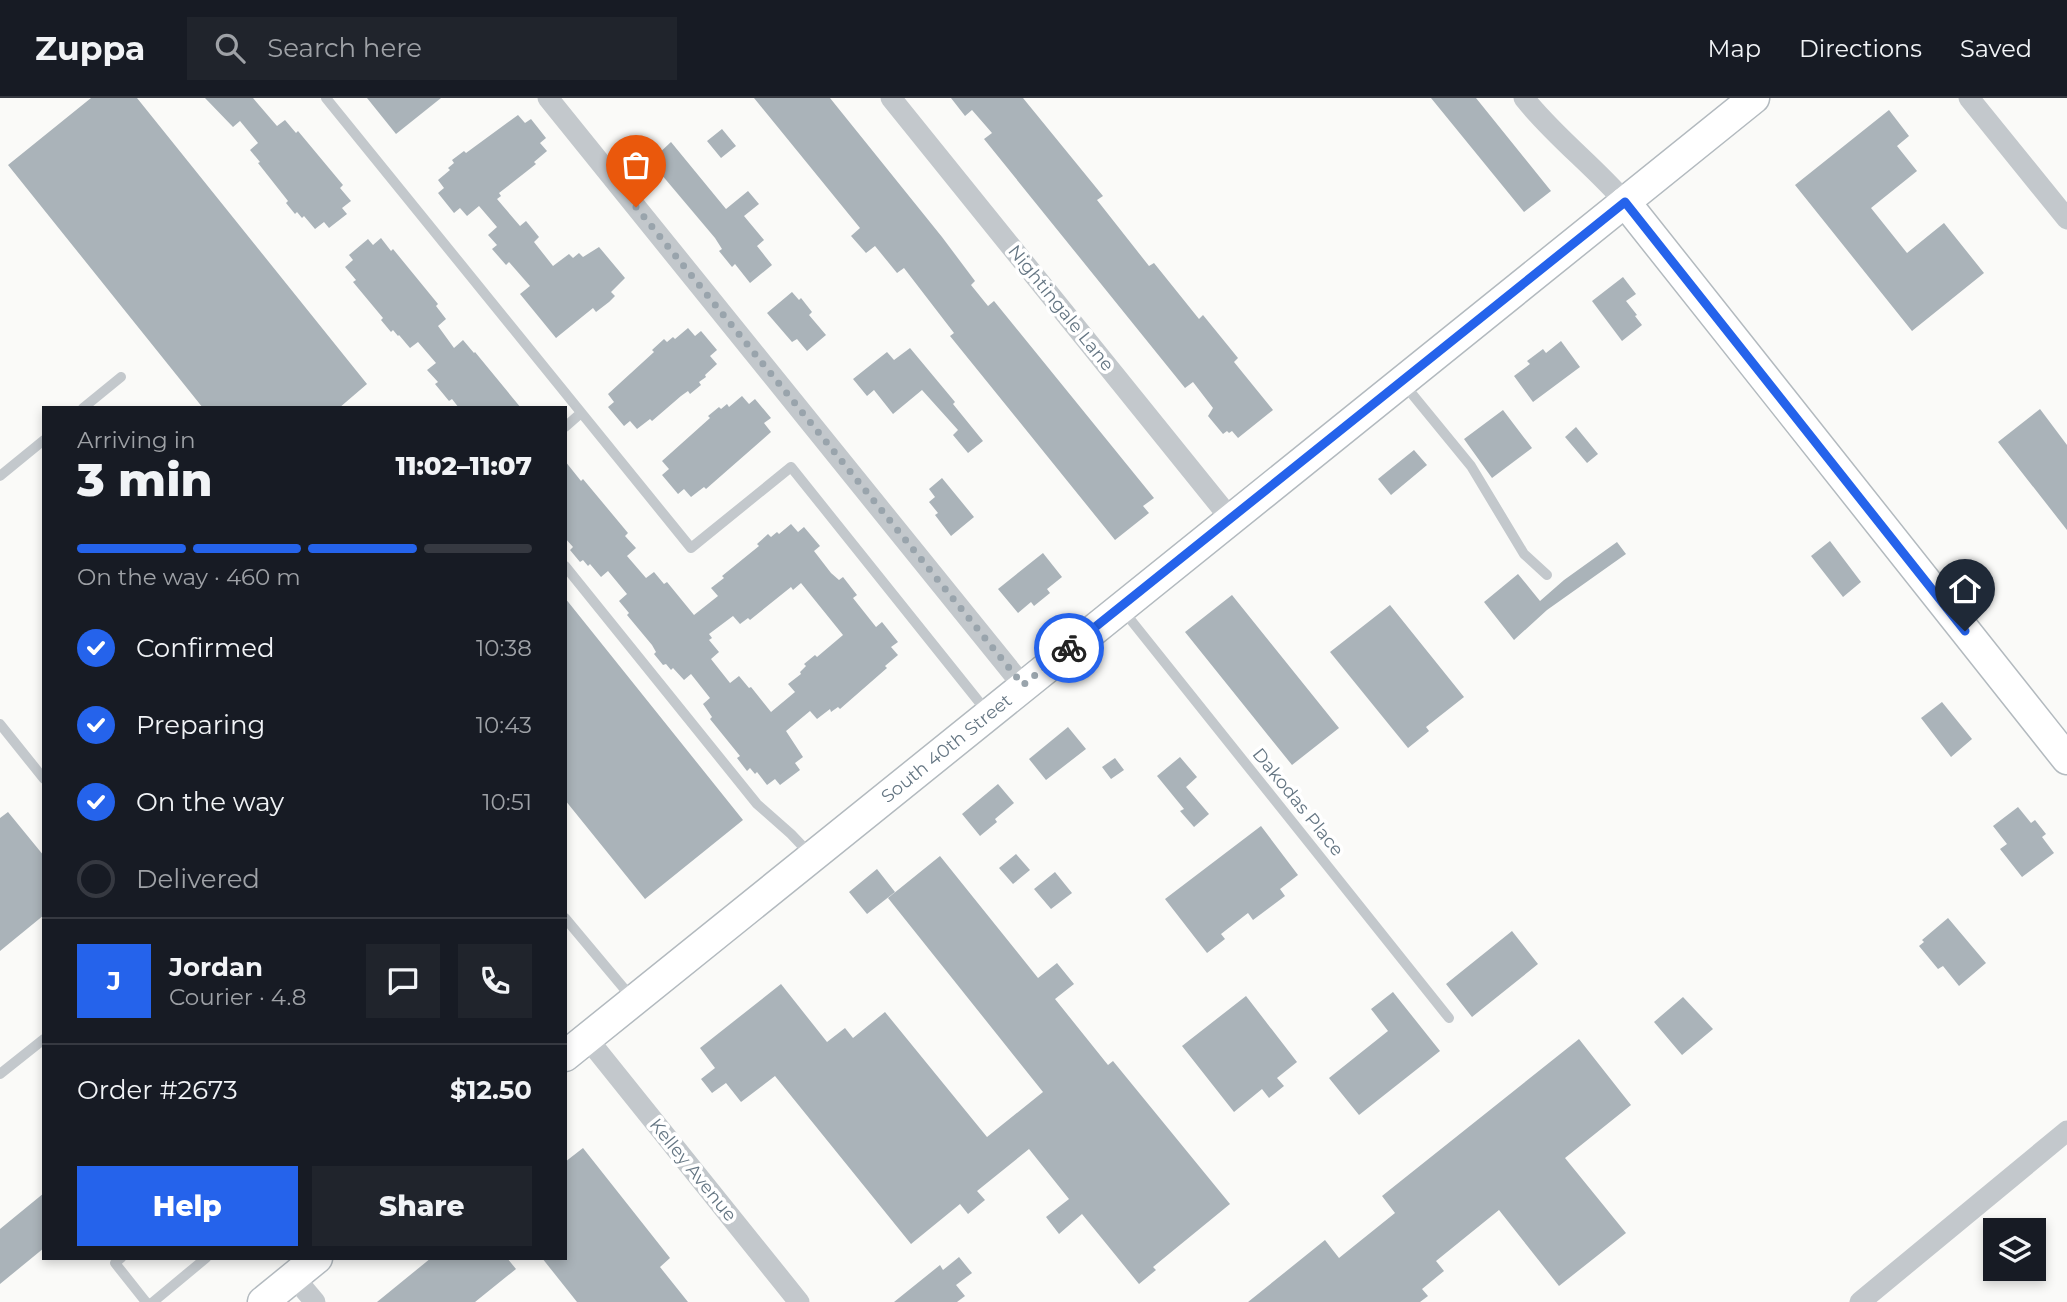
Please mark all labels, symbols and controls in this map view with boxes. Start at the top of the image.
search box [187,17,677,80]
text: Zuppa [35,28,145,68]
icon: search [211,29,249,67]
text: Search here [267,32,422,64]
text: Map [1708,34,1761,63]
text: Directions [1799,34,1922,63]
text: Saved [1960,34,2032,63]
pin [606,135,666,207]
icon: bag [617,146,655,184]
street label: Nightingale Lane [1003,240,1119,376]
text: Arriving in [77,426,196,454]
text: 11:02–11:07 [395,450,532,482]
text: 3 min [77,451,213,508]
pin [1935,559,1995,631]
text: On the way · 460 m [77,563,301,591]
icon: home [1946,570,1984,608]
courier [1034,613,1104,683]
icon: check [77,629,115,667]
icon: bike [1050,629,1088,667]
text: Confirmed [136,632,275,664]
text: 10:38 [476,634,532,662]
street label: South 40th Street [877,689,1016,808]
icon: check [77,706,115,744]
text: Preparing [136,709,265,741]
text: 10:43 [476,711,532,739]
street label: Dakodas Place [1248,744,1348,861]
icon: check [77,783,115,821]
text: On the way [136,786,284,818]
text: 10:51 [482,788,532,816]
text: Delivered [136,863,260,895]
button: chat [366,944,440,1018]
button: phone [458,944,532,1018]
text: Jordan [169,951,263,983]
text: J [107,965,121,997]
text: Courier · 4.8 [169,983,306,1011]
text: Order #2673 [77,1074,238,1106]
text: $12.50 [450,1074,532,1106]
street label: Kelley Avenue [645,1114,741,1226]
button: Help [77,1166,298,1246]
button: Share [312,1166,532,1246]
map controls [1983,1218,2046,1281]
button: layers [1983,1218,2046,1281]

